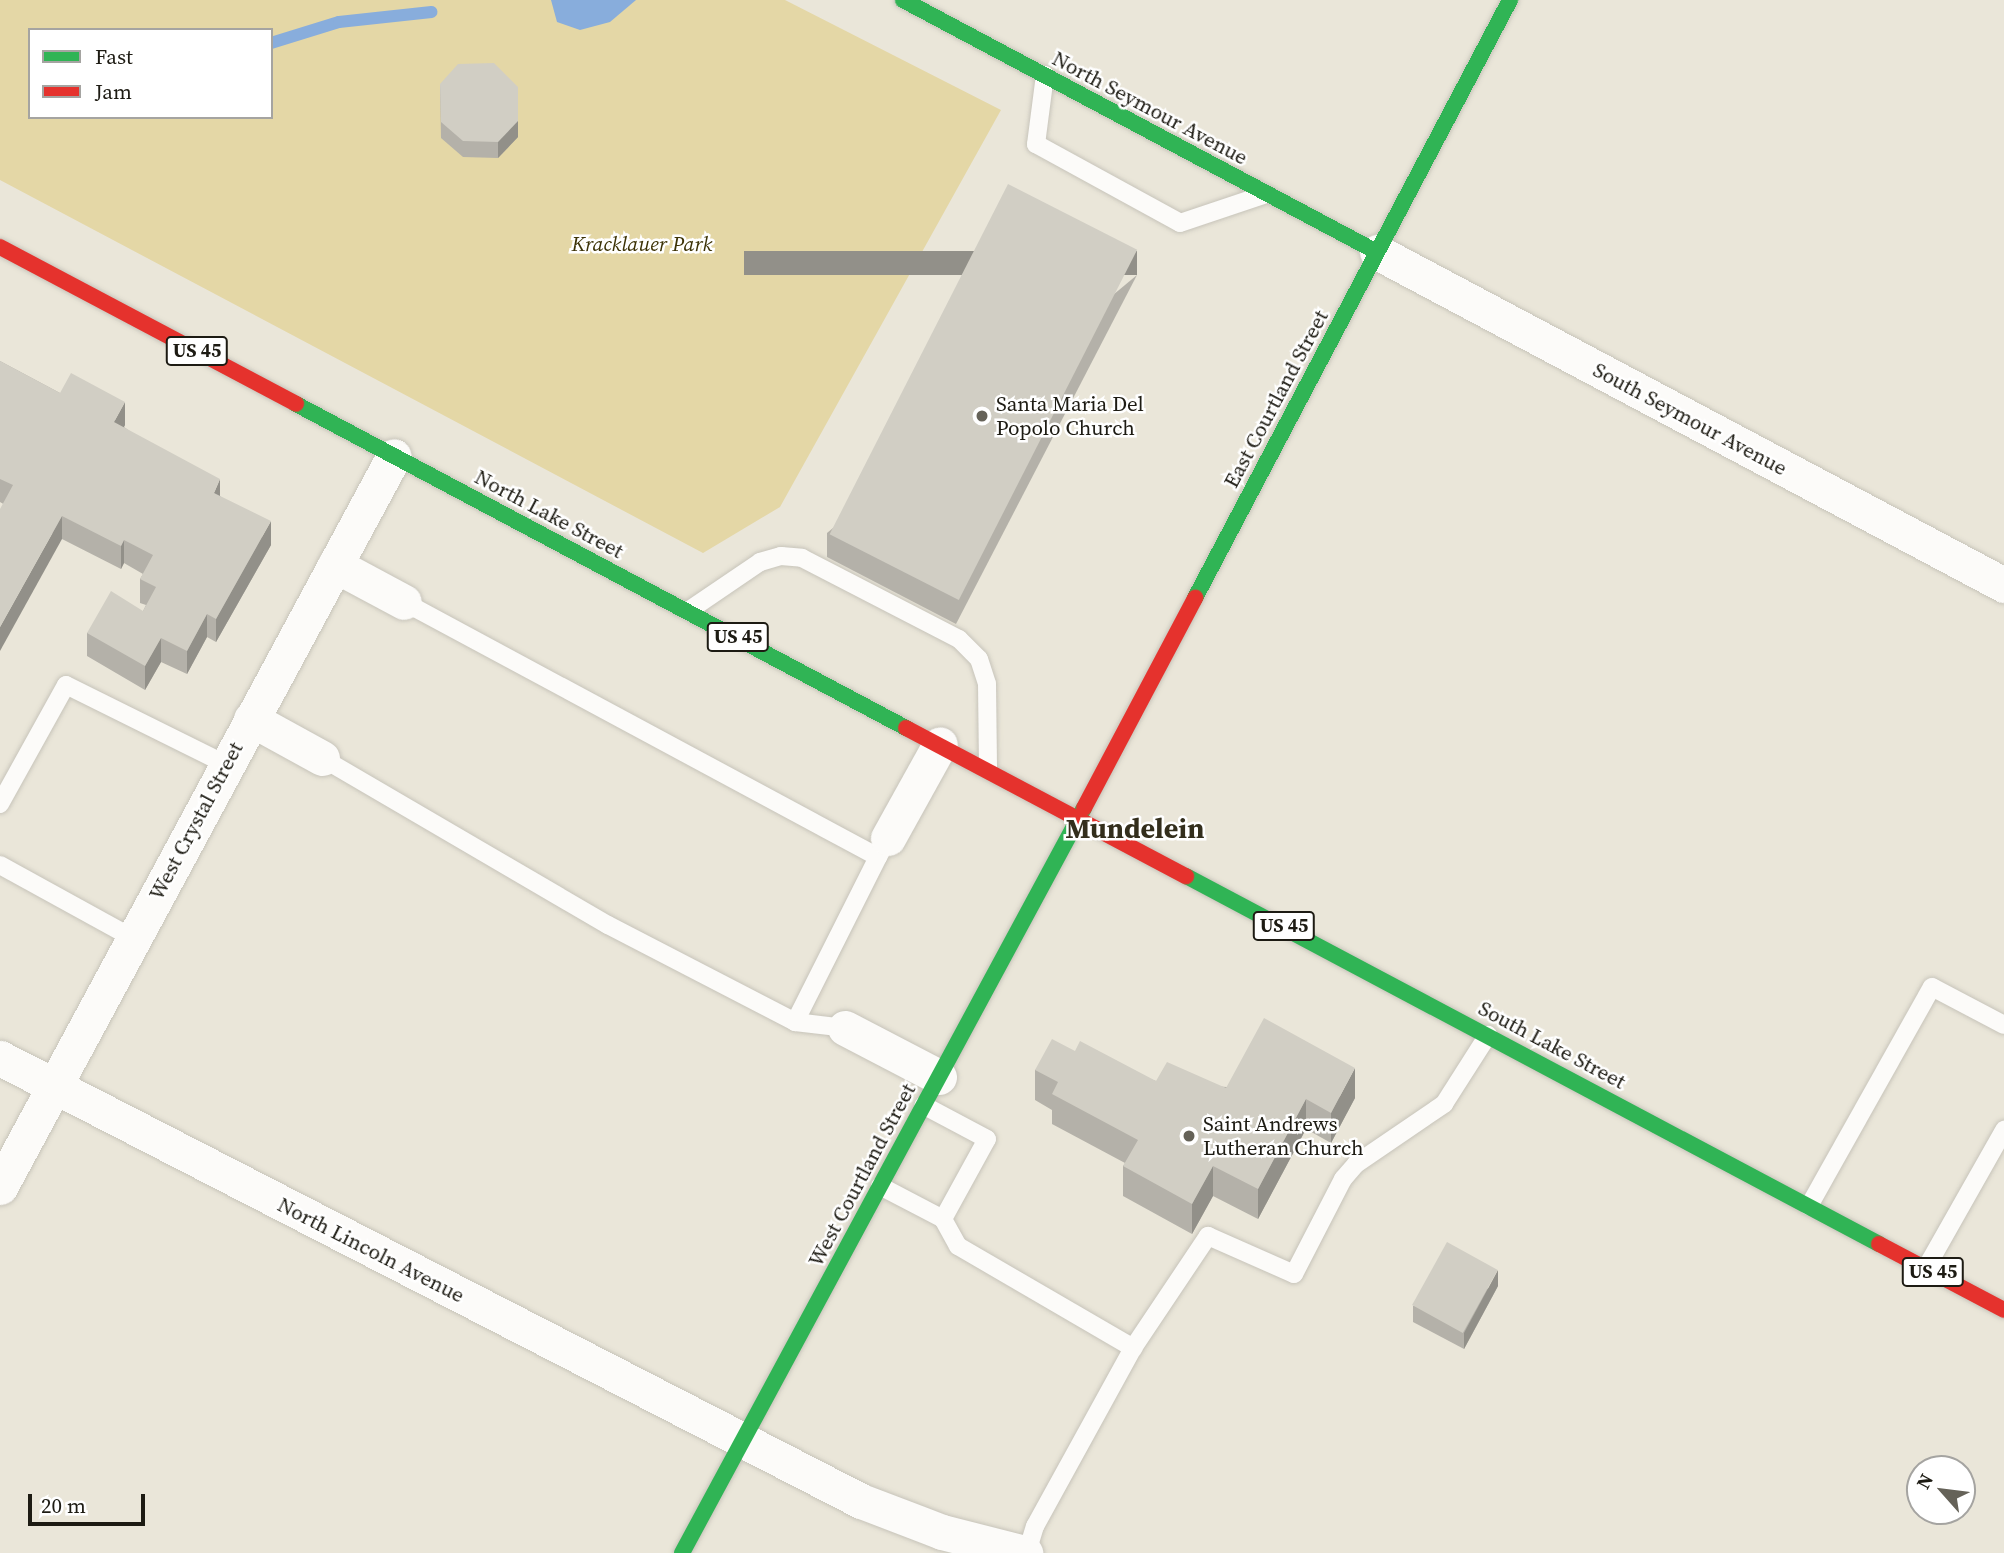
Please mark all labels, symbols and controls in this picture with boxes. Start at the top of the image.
legend [28,28,273,119]
text: Fast [95,42,133,71]
street label: North Seymour Avenue [1048,46,1252,170]
text: Jam [95,77,132,106]
park label: Kracklauer Park [572,231,712,257]
street label: East Courtland Street [1219,306,1333,492]
road number: US 45 [166,336,228,366]
street label: South Seymour Avenue [1589,357,1791,481]
place label: Santa Maria Del Popolo Church [996,391,1144,441]
marker: Santa Maria Del Popolo Church [974,408,990,424]
street label: North Lake Street [470,464,628,564]
road number: US 45 [706,622,770,652]
street label: West Crystal Street [144,738,248,904]
district label: Mundelein [1066,811,1204,845]
road number: US 45 [1252,910,1316,942]
street label: South Lake Street [1474,996,1630,1094]
street label: West Courtland Street [803,1079,921,1271]
place label: Saint Andrews Lutheran Church [1203,1111,1364,1161]
marker: Saint Andrews Lutheran Church [1181,1128,1197,1144]
street label: North Lincoln Avenue [273,1192,469,1308]
road number: US 45 [1902,1256,1965,1288]
north arrow [1906,1455,1976,1525]
text: N [1909,1469,1939,1493]
scale bar [32,1480,149,1524]
text: 20 m [41,1491,86,1520]

